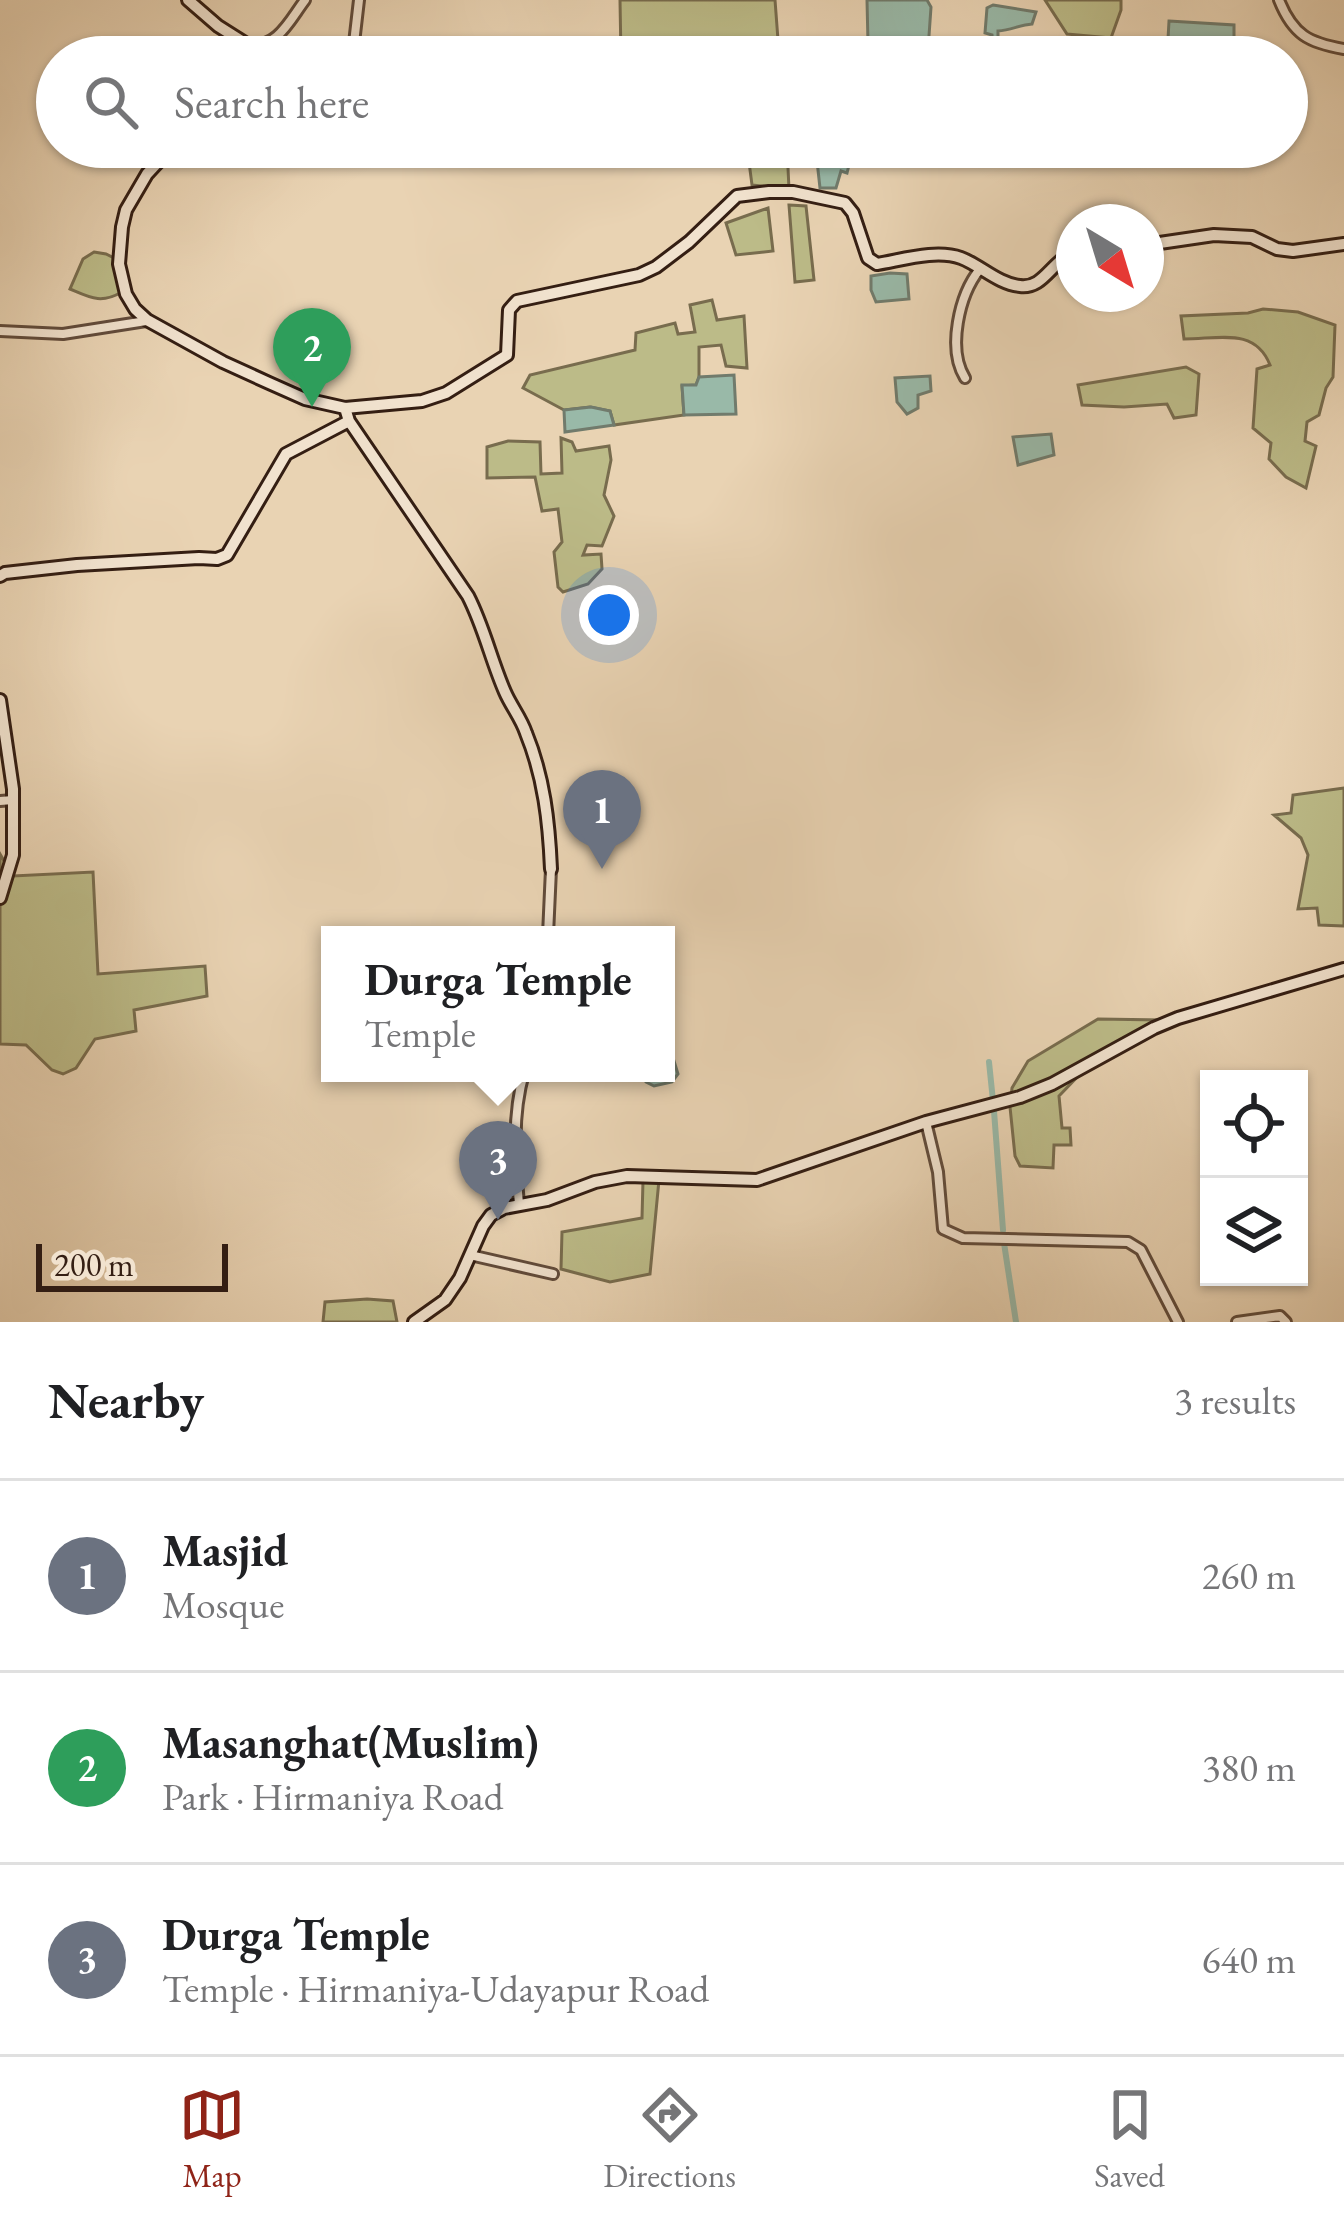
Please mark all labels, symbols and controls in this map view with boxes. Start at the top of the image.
search box [36,36,1308,168]
icon: search [78,69,144,135]
text: Search here [174,73,369,131]
north arrow [1056,204,1164,312]
pin: 2 [273,308,351,407]
your location [579,585,639,645]
pin: 1 [563,770,641,869]
popup [321,926,675,1082]
text: Durga Temple [364,950,632,1008]
text: Temple [364,1008,476,1059]
map controls [1200,1070,1308,1286]
button: locate [1200,1070,1308,1178]
pin: 3 [459,1121,537,1220]
button: layers [1200,1178,1308,1286]
scale bar [36,1238,228,1291]
text: 200 m [54,1243,134,1286]
text: Nearby [48,1367,204,1433]
text: 3 results [1174,1375,1296,1426]
text: Masjid [162,1521,288,1579]
text: 1 [77,1550,97,1601]
text: 260 m [1202,1550,1296,1601]
text: Mosque [162,1579,284,1630]
text: Masanghat(Muslim) [162,1713,539,1771]
text: 2 [77,1742,97,1793]
text: 380 m [1202,1742,1296,1793]
text: Park · Hirmaniya Road [162,1771,504,1822]
text: Durga Temple [162,1905,430,1963]
text: 3 [77,1934,97,1985]
text: 640 m [1202,1934,1296,1985]
text: Temple · Hirmaniya-Udayapur Road [162,1963,709,2014]
tab: Map [179,2082,245,2197]
tab: Directions [603,2082,736,2197]
tab: Saved [1094,2082,1165,2197]

